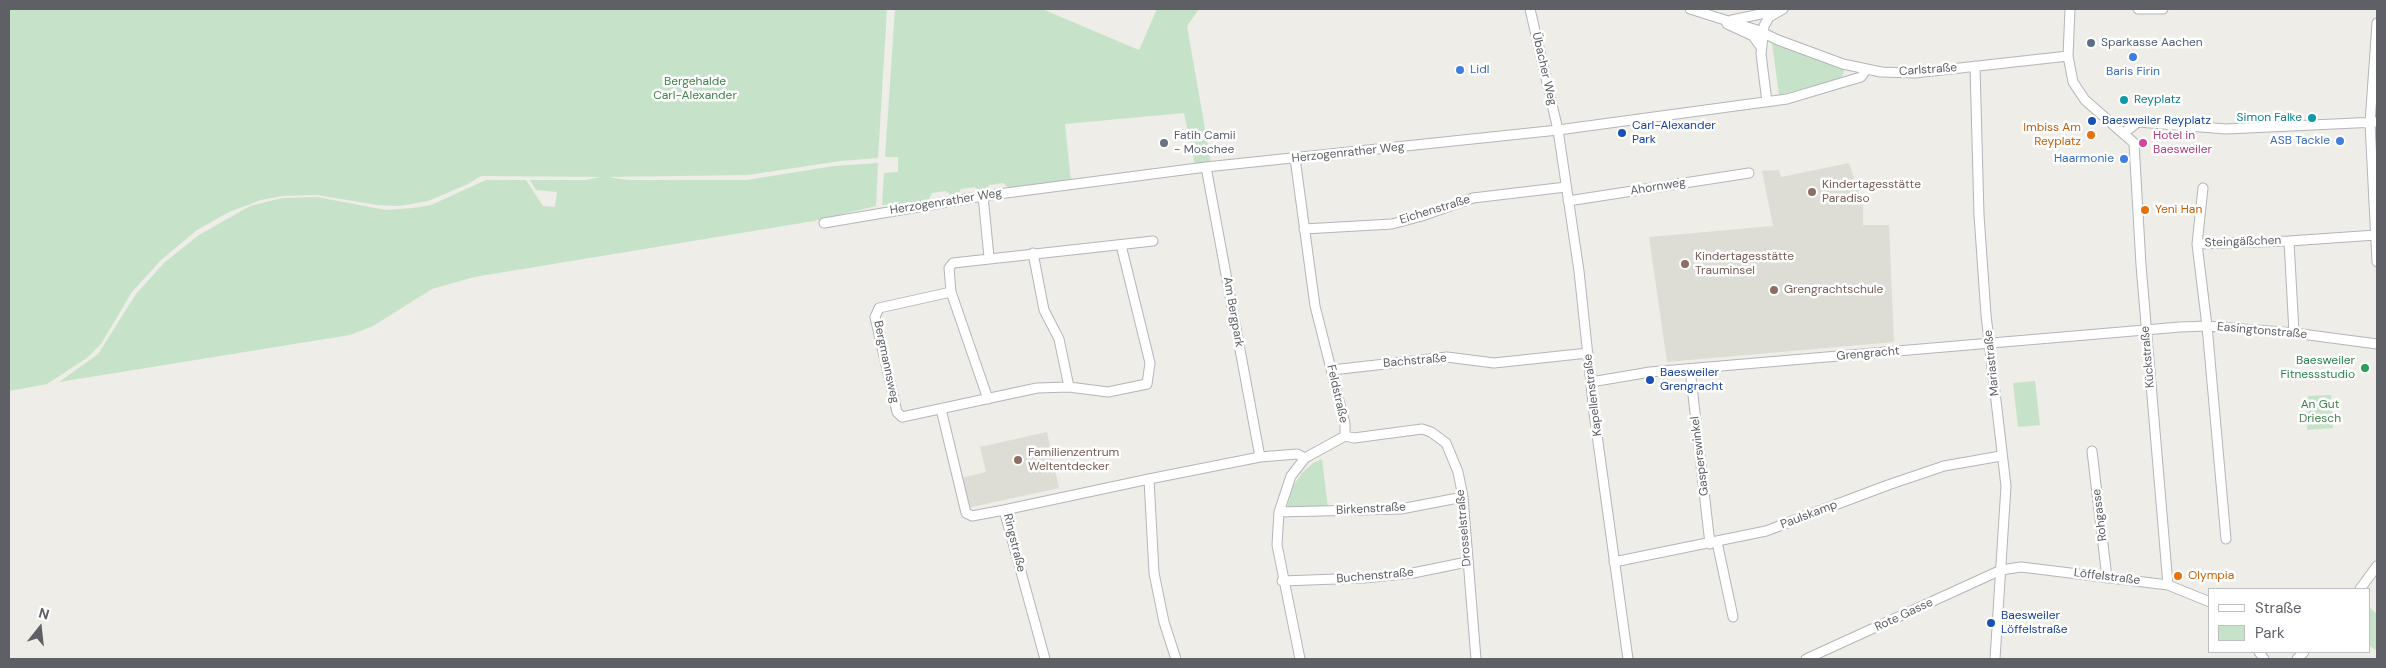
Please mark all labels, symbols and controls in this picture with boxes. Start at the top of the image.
street label: Übacher Weg [1529,31,1559,107]
place label: Sparkasse Aachen [2101,36,2203,50]
marker: Sparkasse Aachen [2085,37,2097,49]
marker: Baris Firin [2127,51,2139,63]
street label: Carlstraße [1898,61,1958,79]
place label: Lidl [1470,63,1489,77]
marker: Lidl [1454,64,1466,76]
place label: Baris Firin [2106,65,2160,79]
park label: Bergehalde Carl-Alexander [653,75,737,103]
place label: Reyplatz [2134,93,2181,107]
marker: Reyplatz [2118,94,2130,106]
place label: Simon Falke [2237,111,2302,125]
marker: Simon Falke [2306,112,2318,124]
place label: Baesweiler Reyplatz [2102,114,2211,128]
marker: Baesweiler Reyplatz [2086,115,2098,127]
place label: Carl-Alexander Park [1632,119,1716,147]
place label: Imbiss Am Reyplatz [2023,121,2081,149]
marker: Carl-Alexander Park [1616,127,1628,139]
place label: Fatih Camii - Moschee [1174,129,1236,157]
marker: Imbiss Am Reyplatz [2085,129,2097,141]
place label: Hotel in Baesweiler [2153,129,2212,157]
place label: ASB Tackle [2270,134,2330,148]
marker: ASB Tackle [2334,135,2346,147]
marker: Fatih Camii - Moschee [1158,137,1170,149]
marker: Hotel in Baesweiler [2137,137,2149,149]
street label: Herzogenrather Weg [1291,140,1405,166]
place label: Haarmonie [2054,152,2114,166]
marker: Haarmonie [2118,153,2130,165]
street label: Ahornweg [1629,176,1687,198]
place label: Kindertagesstätte Paradiso [1822,178,1921,206]
street label: Herzogenrather Weg [889,186,1003,218]
marker: Kindertagesstätte Paradiso [1806,186,1818,198]
street label: Eichenstraße [1398,192,1472,228]
place label: Yeni Han [2155,203,2202,217]
marker: Yeni Han [2139,204,2151,216]
street label: Steingäßchen [2205,233,2281,251]
place label: Kindertagesstätte Trauminsel [1695,250,1794,278]
marker: Kindertagesstätte Trauminsel [1679,258,1691,270]
street label: Am Bergpark [1220,276,1246,348]
place label: Grengrachtschule [1784,283,1883,297]
marker: Grengrachtschule [1768,284,1780,296]
street label: Bergmannsweg [870,319,902,405]
street label: Easingtonstraße [2216,320,2308,342]
street label: Kückstraße [2138,325,2158,389]
street label: Mariastraße [1981,329,2003,397]
street label: Grengracht [1836,344,1900,364]
street label: Bachstraße [1383,351,1447,371]
street label: Kapellenstraße [1581,353,1605,437]
place label: Baesweiler Fitnessstudio [2280,354,2355,382]
marker: Baesweiler Fitnessstudio [2359,362,2371,374]
street label: Feldstraße [1323,364,1351,424]
place label: Baesweiler Grengracht [1660,366,1723,394]
marker: Baesweiler Grengracht [1644,374,1656,386]
park label: An Gut Driesch [2299,398,2341,426]
street label: Gasperswinkel [1688,415,1712,497]
place label: Familienzentrum Weltentdecker [1028,446,1119,474]
marker: Familienzentrum Weltentdecker [1012,454,1024,466]
street label: Rohgasse [2090,488,2110,542]
street label: Drosselstraße [1453,489,1475,567]
street label: Paulskamp [1779,498,1839,532]
street label: Birkenstraße [1336,500,1406,518]
street label: Ringstraße [1000,512,1028,574]
street label: Buchenstraße [1336,565,1414,587]
street label: Löffelstraße [2073,566,2141,588]
place label: Olympia [2188,569,2234,583]
marker: Olympia [2172,570,2184,582]
legend [2208,588,2371,653]
street label: Rote Gasse [1873,595,1935,635]
text: Straße [2255,598,2302,618]
north arrow [15,603,65,653]
text: N [37,604,52,624]
place label: Baesweiler Löffelstraße [2001,609,2068,637]
marker: Baesweiler Löffelstraße [1985,617,1997,629]
text: Park [2255,623,2285,643]

